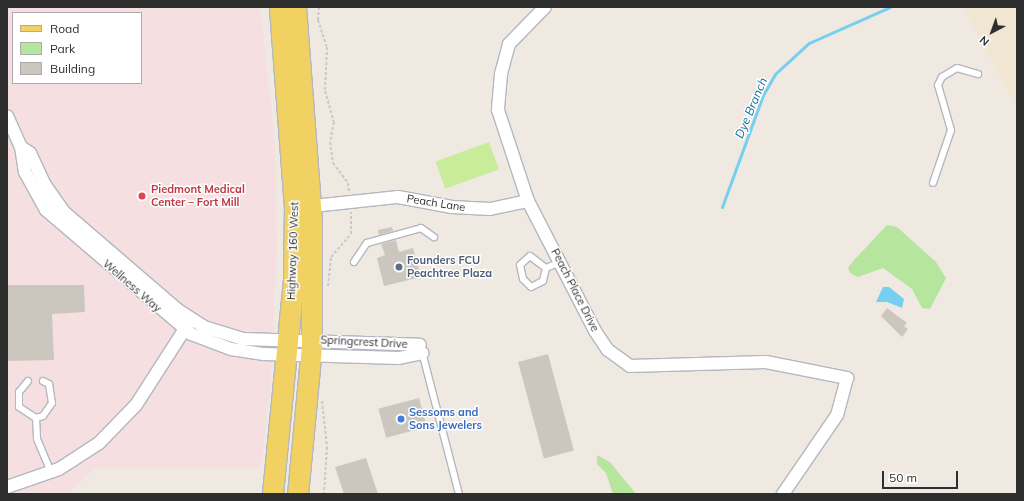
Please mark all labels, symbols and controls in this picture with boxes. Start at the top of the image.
legend [12,12,142,84]
north arrow [972,12,1012,52]
text: Road [50,21,79,36]
text: N [976,33,992,49]
text: Park [50,41,75,56]
text: Building [50,61,95,76]
water label: Dye Branch [732,75,770,141]
place label: Piedmont Medical Center – Fort Mill [151,183,245,209]
marker: Piedmont Medical Center – Fort Mill [136,190,148,202]
street label: Peach Lane [406,192,466,214]
street label: Highway 160 West [285,202,301,300]
street label: Peach Place Drive [548,246,602,334]
place label: Founders FCU Peachtree Plaza [407,254,492,280]
street label: Wellness Way [100,257,164,315]
marker: Founders FCU Peachtree Plaza [394,262,404,272]
street label: Springcrest Drive [320,333,408,351]
place label: Sessoms and Sons Jewelers [409,406,482,432]
marker: Sessoms and Sons Jewelers [396,414,406,424]
scale bar [884,463,960,489]
text: 50 m [889,470,917,485]

